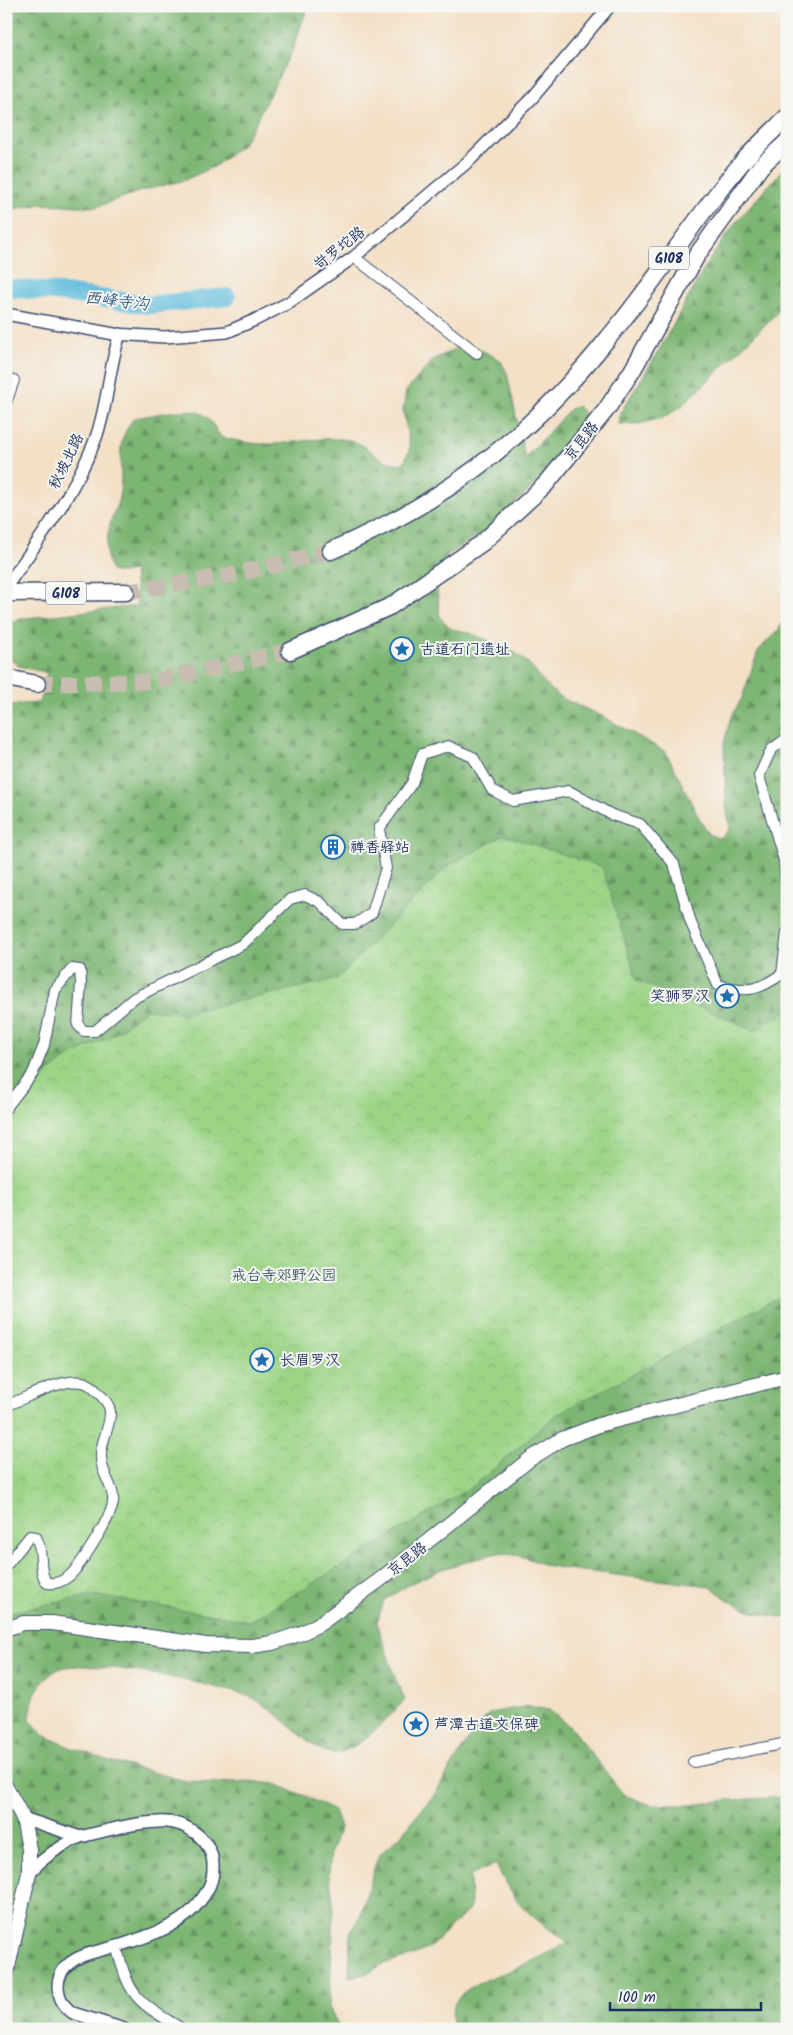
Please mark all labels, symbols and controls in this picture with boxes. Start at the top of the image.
street label: 岢罗坨路 [309,221,371,277]
road number: G108 [649,247,689,270]
water label: 西峰寺沟 [84,286,152,317]
street label: 京昆路 [558,417,605,467]
street label: 秋坡北路 [43,429,91,494]
road number: G108 [46,582,86,604]
place icon: 古道石门遗址 [389,636,415,662]
place label: 古道石门遗址 [420,638,510,662]
building icon: 禅香驿站 [320,834,346,860]
place label: 禅香驿站 [350,836,410,860]
place icon: 笑狮罗汉 [714,983,740,1009]
place label: 笑狮罗汉 [650,985,710,1009]
park label: 戒台寺郊野公园 [231,1264,337,1288]
place icon: 长眉罗汉 [249,1347,275,1373]
place label: 长眉罗汉 [280,1349,340,1373]
street label: 京昆路 [382,1536,433,1583]
place icon: 芦潭古道文保碑 [403,1711,429,1737]
place label: 芦潭古道文保碑 [434,1713,539,1737]
scale bar [610,1980,762,2012]
text: 100 m [618,1986,656,2010]

